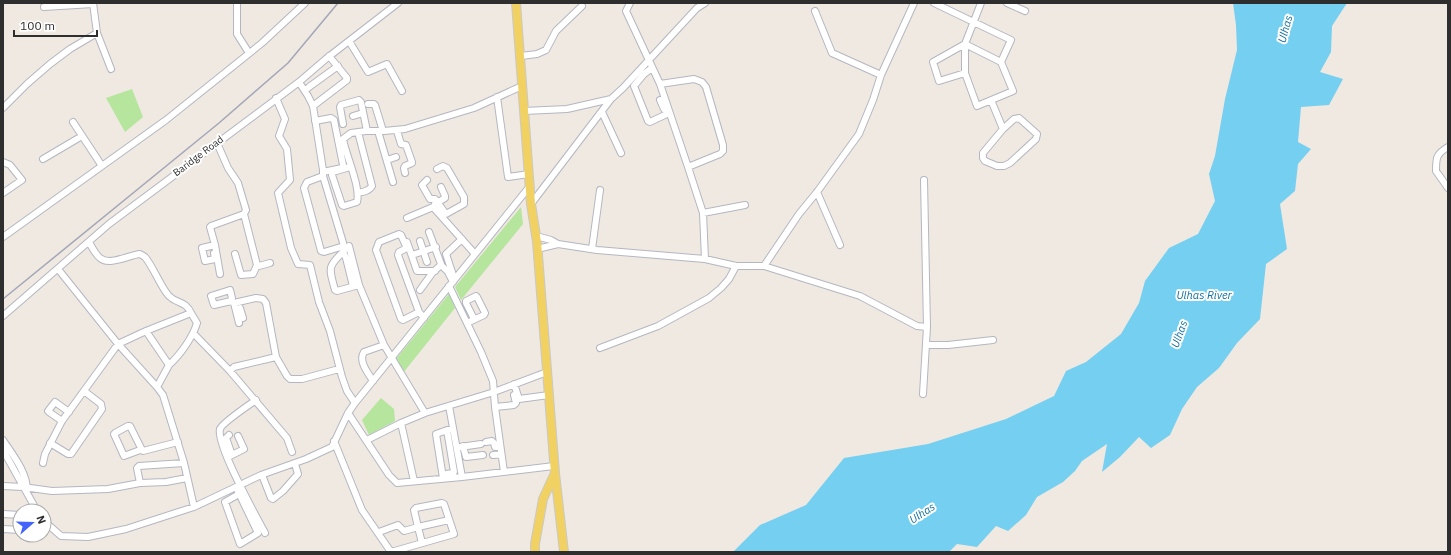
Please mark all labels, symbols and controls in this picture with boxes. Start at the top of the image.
scale bar [14,12,97,38]
water label: Ulhas [1275,14,1295,44]
text: 100 m [20,18,55,33]
street label: Baridge Road [170,133,226,179]
water label: Ulhas River [1176,288,1233,302]
water label: Ulhas [1168,318,1190,350]
water label: Ulhas [906,500,938,526]
north arrow [12,503,52,543]
text: N [33,513,49,526]

